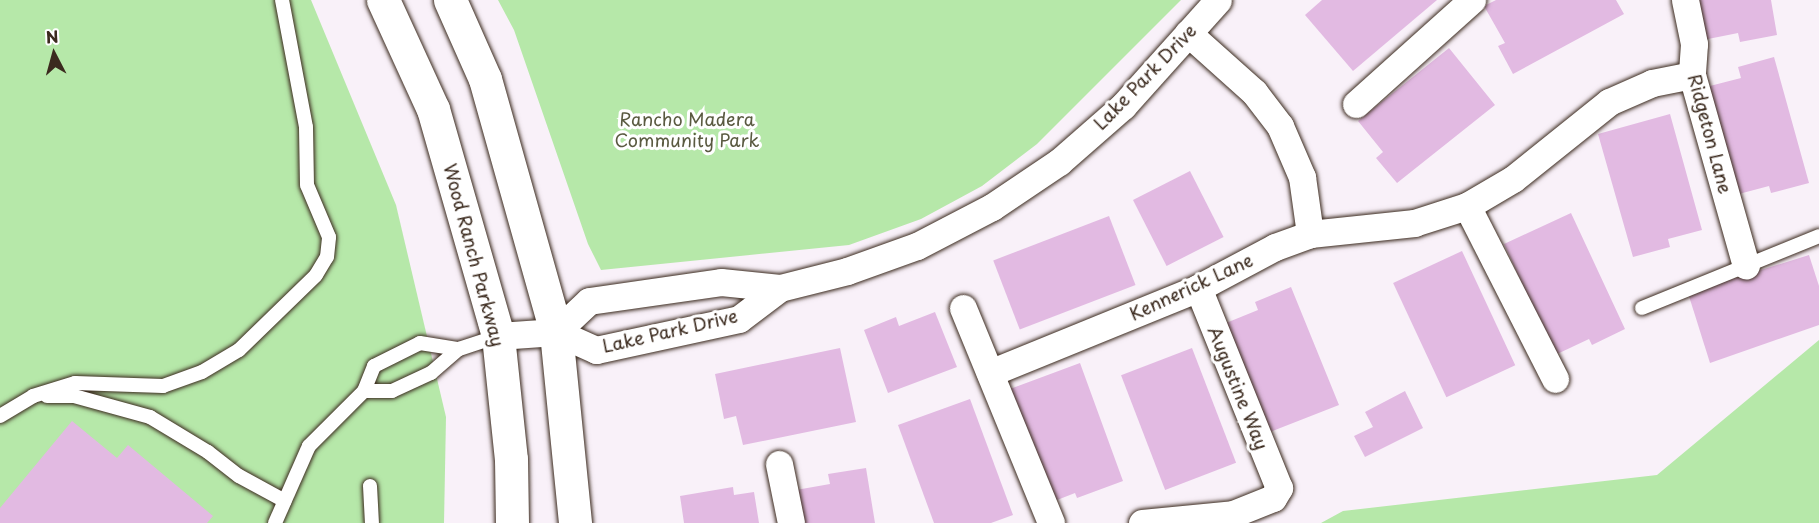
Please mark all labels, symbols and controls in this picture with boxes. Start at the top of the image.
street label: Lake Park Drive [1089,19,1201,135]
north arrow [24,24,84,84]
text: N [45,24,60,49]
street label: Ridgeton Lane [1684,71,1736,197]
park label: Rancho Madera Community Park [614,109,760,152]
street label: Wood Ranch Parkway [439,161,509,349]
street label: Kennerick Lane [1126,249,1256,325]
street label: Lake Park Drive [600,305,740,357]
street label: Augustine Way [1203,323,1273,453]

